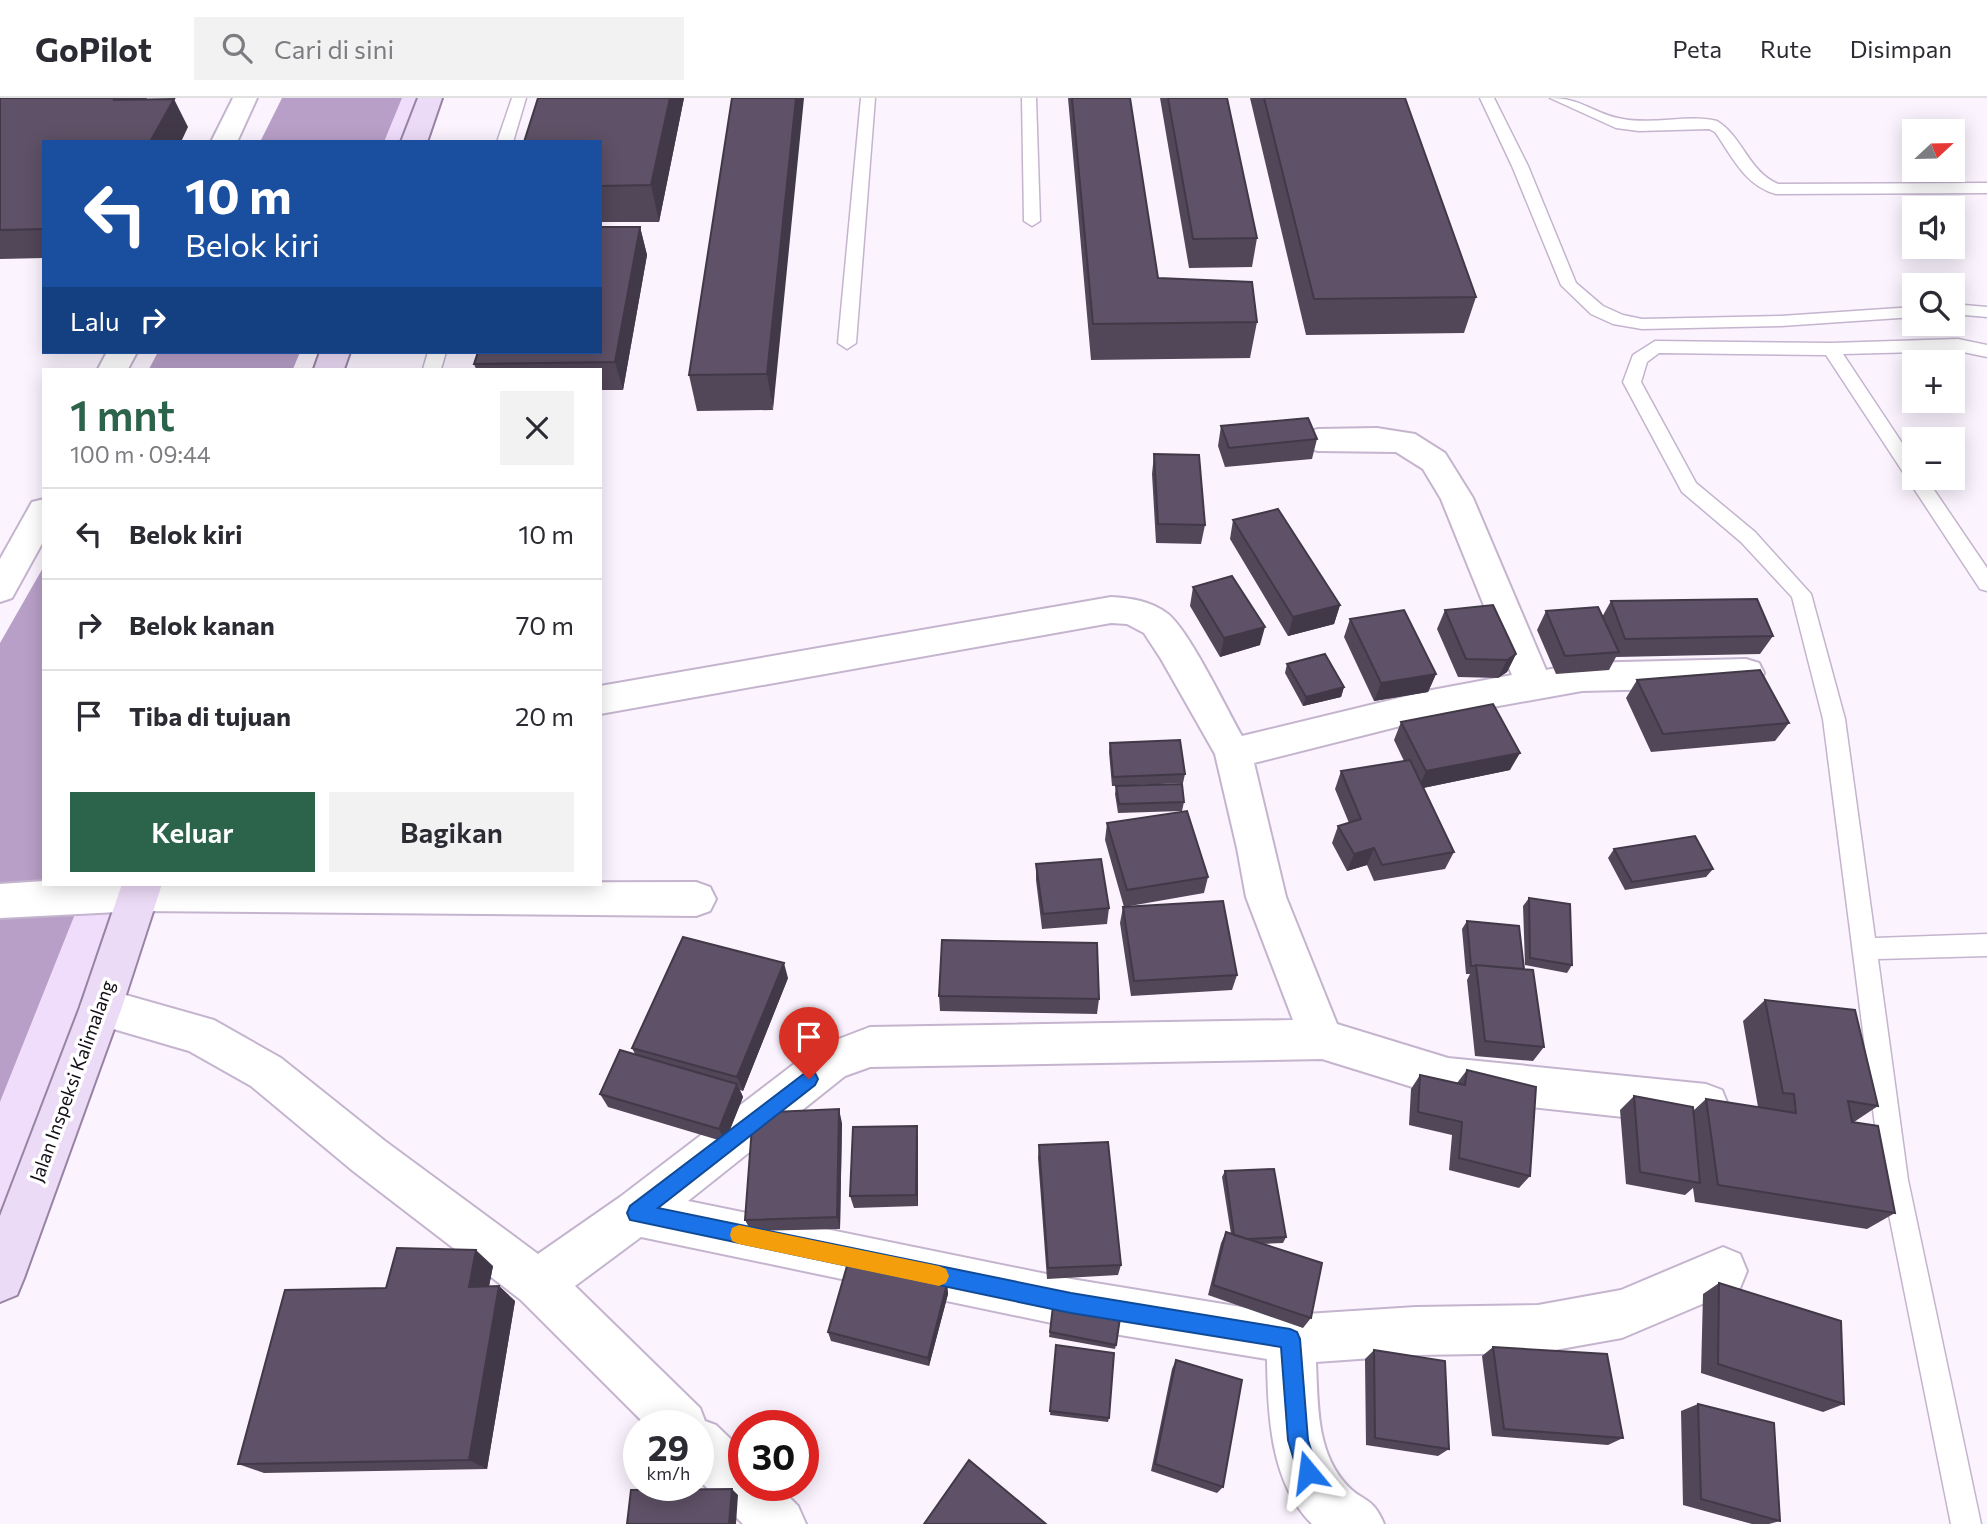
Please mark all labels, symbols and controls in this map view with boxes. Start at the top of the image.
search box [194,17,684,80]
text: GoPilot [35,28,152,69]
icon: search [218,29,256,67]
text: Cari di sini [274,33,394,64]
text: Peta [1672,34,1722,63]
text: Rute [1760,34,1812,63]
text: Disimpan [1850,34,1952,63]
north arrow [1902,119,1965,182]
map controls [1902,119,1965,490]
text: 10 m [185,164,292,224]
icon: left [70,168,161,259]
button: sound [1902,196,1965,259]
text: Belok kiri [185,224,320,264]
button: search [1902,273,1965,336]
icon: right [134,301,172,339]
text: Lalu [70,305,120,336]
button: + [1902,350,1965,413]
text: 1 mnt [70,388,175,440]
button: close [500,391,574,465]
button: − [1902,427,1965,490]
text: 100 m · 09:44 [70,440,211,468]
icon: left [70,515,108,553]
text: Belok kiri [129,518,243,549]
text: 10 m [518,518,574,549]
icon: right [70,606,108,644]
text: Belok kanan [129,609,275,640]
text: 70 m [516,609,574,640]
icon: arrive [70,697,108,735]
text: Tiba di tujuan [129,700,291,731]
text: 20 m [515,700,574,731]
button: Keluar [70,792,315,872]
button: Bagikan [329,792,574,872]
street label: Jalan Inspeksi Kalimalang [24,977,119,1185]
pin [779,1007,839,1079]
icon: arrive [790,1018,828,1056]
speed limit sign: 30 [728,1410,819,1501]
text: 29 [648,1425,689,1468]
position arrow [1271,1435,1345,1509]
text: km/h [647,1462,690,1484]

